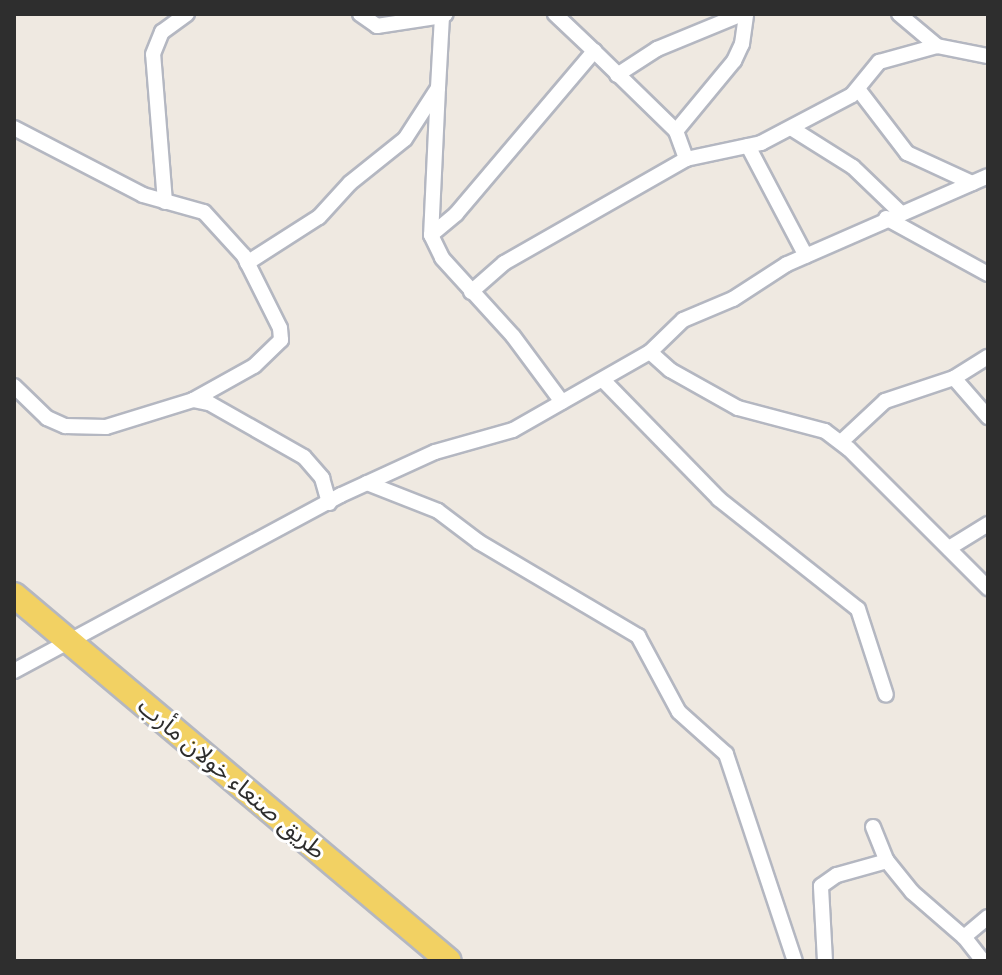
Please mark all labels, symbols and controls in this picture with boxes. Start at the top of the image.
street label: طريق صنعاء خولان مأرب [132,691,332,865]

